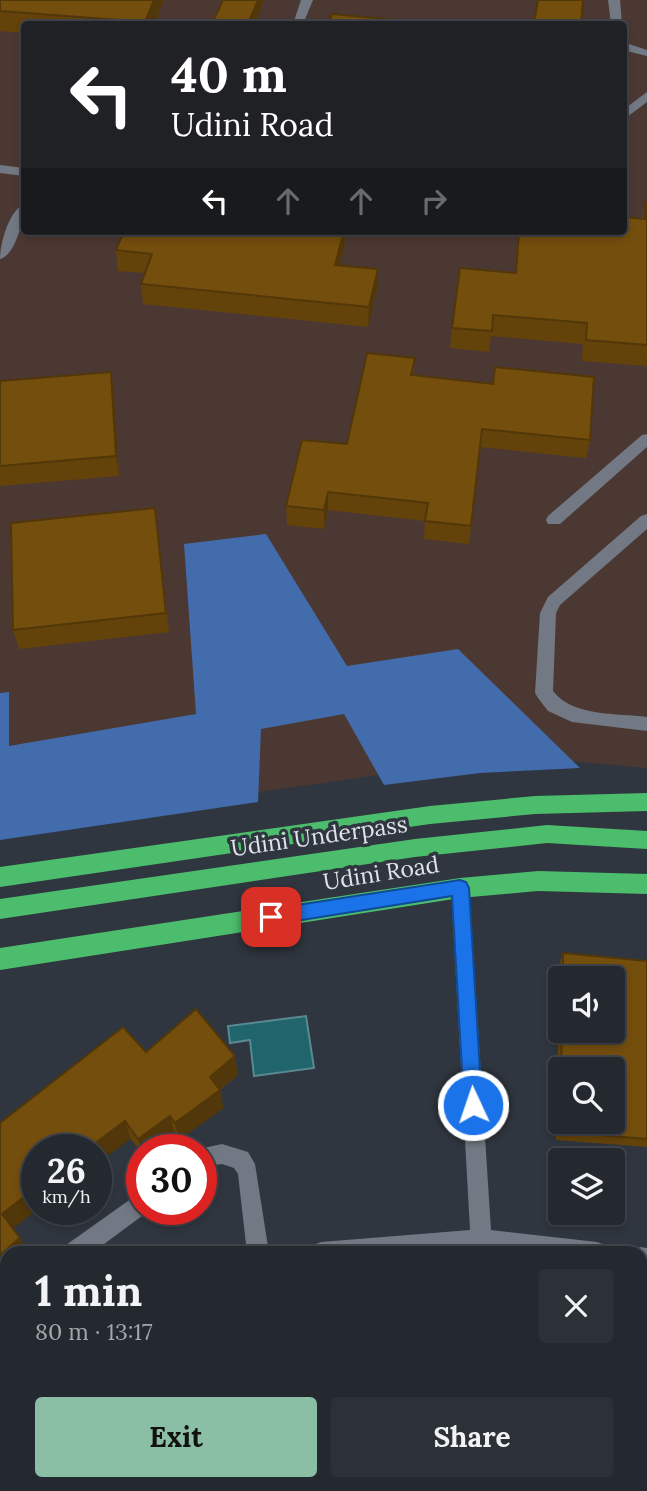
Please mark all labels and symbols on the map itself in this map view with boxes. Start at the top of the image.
street label: Udini Underpass [229,809,409,862]
street label: Udini Road [321,849,441,896]
pin [241,887,301,947]
position arrow [436,1068,510,1142]
speed limit sign: 30 [126,1134,217,1225]

